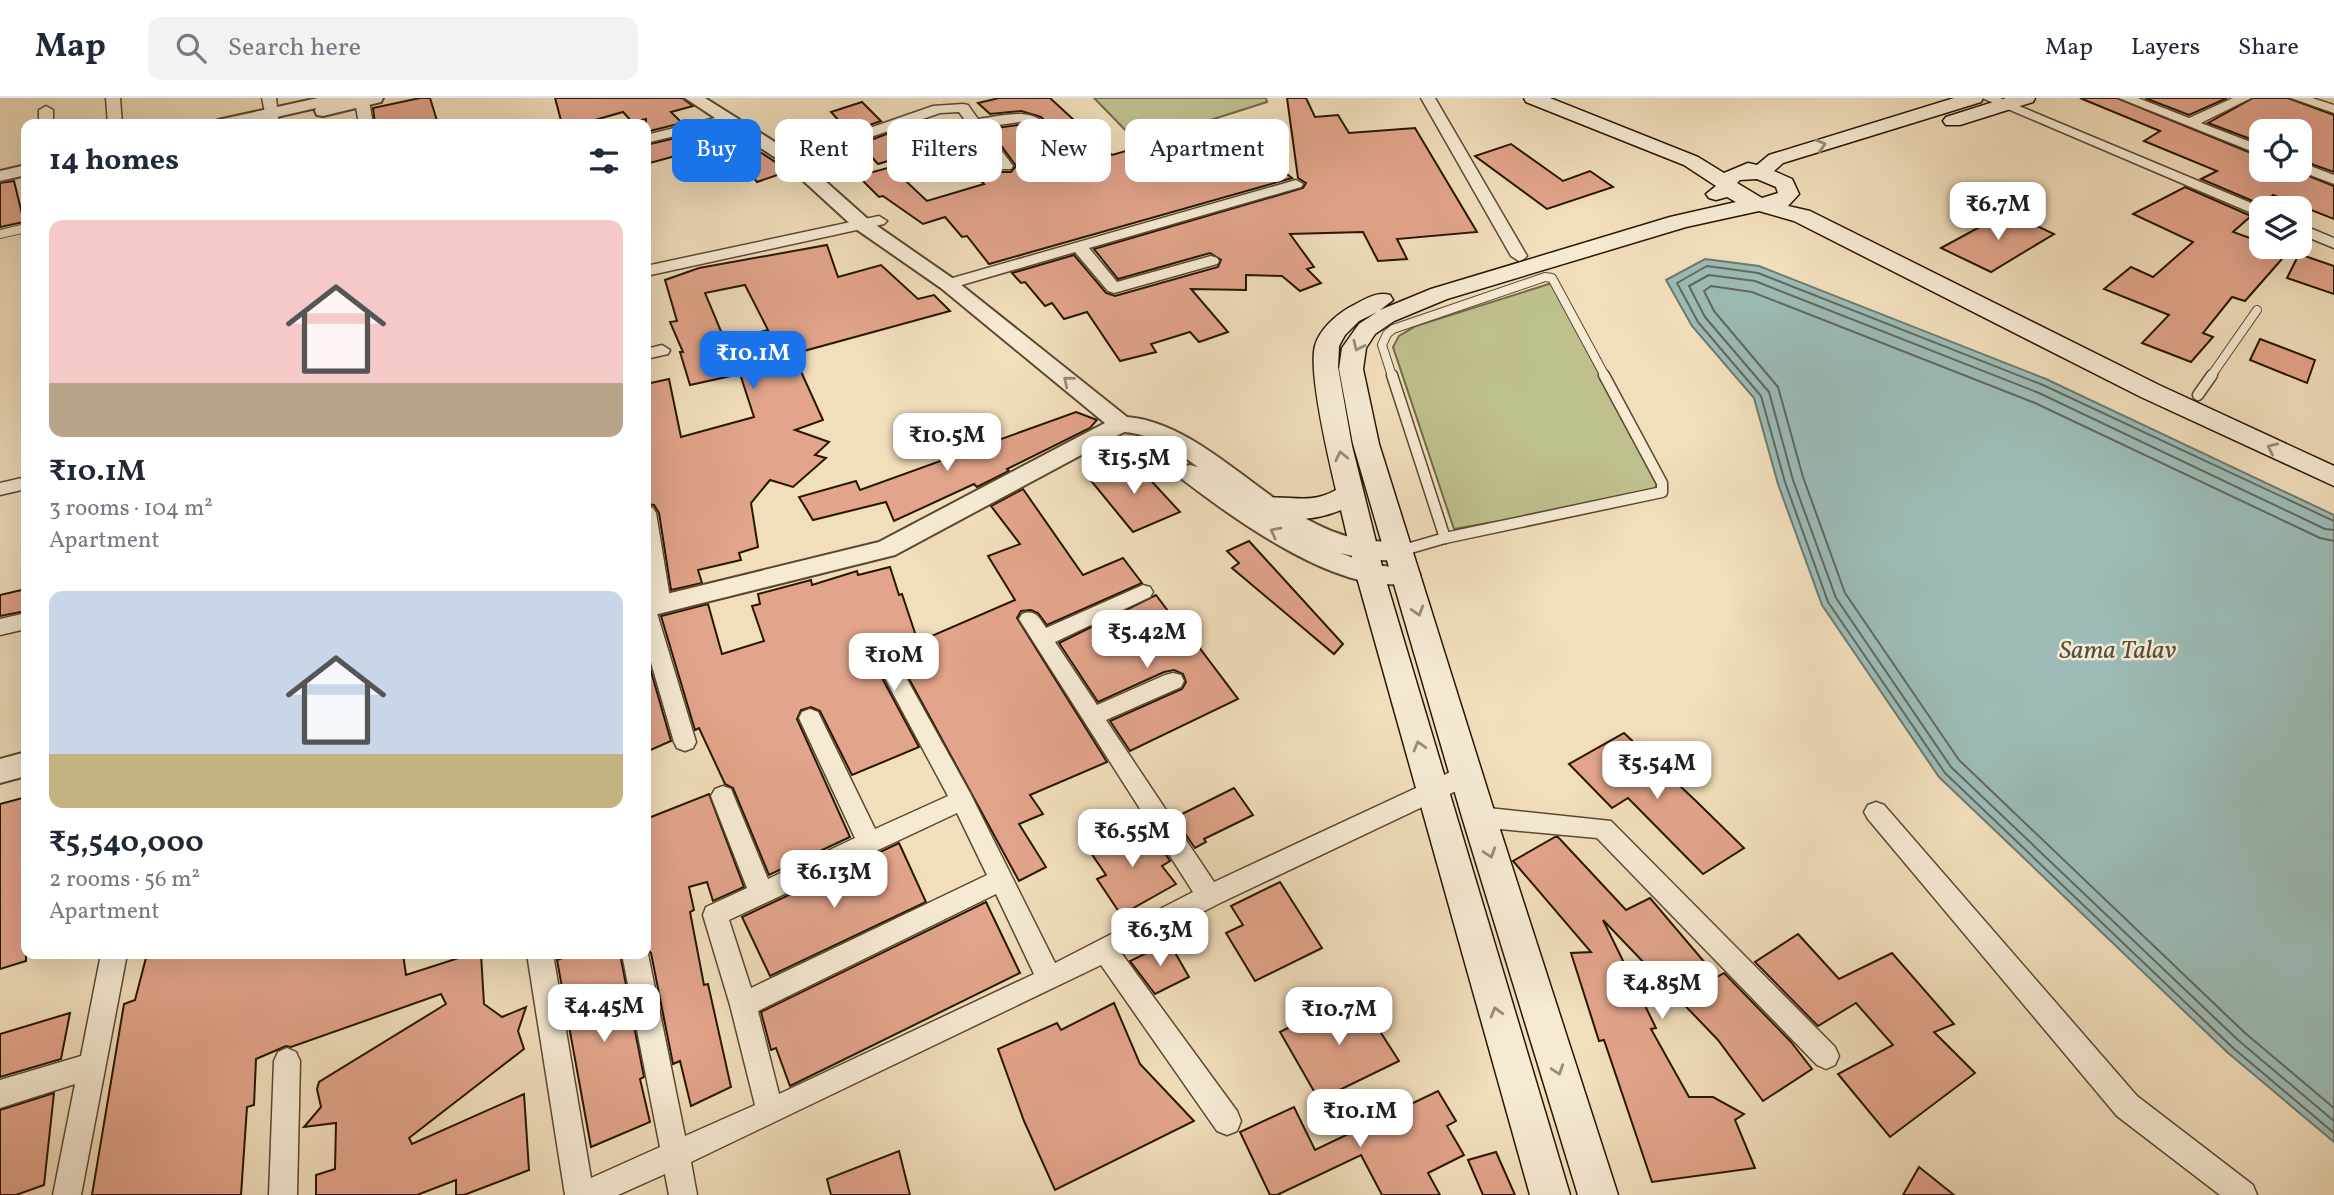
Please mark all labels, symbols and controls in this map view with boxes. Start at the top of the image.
search box [148,17,638,80]
text: Map [35,25,106,71]
icon: search [172,29,210,67]
text: Search here [228,30,361,66]
text: Map [2045,31,2093,65]
text: Layers [2131,31,2200,65]
text: Share [2238,31,2299,65]
chip: Buy [672,119,761,182]
chip: Rent [775,119,873,182]
chip: Filters [887,119,1002,182]
chip: New [1016,119,1111,182]
chip: Apartment [1125,119,1289,182]
map controls [2249,119,2312,259]
button: locate [2249,119,2312,182]
one-way arrow [1815,139,1827,154]
text: 14 homes [49,140,179,182]
icon: filters [585,142,623,180]
pin: ₹6.7M [1949,183,2047,242]
text: ₹6.7M [1966,189,2030,221]
button: layers [2249,196,2312,259]
icon: home [273,266,399,392]
pin: ₹10.1M [696,331,810,391]
text: ₹10.1M [716,338,790,370]
one-way arrow [1352,339,1366,351]
one-way arrow [1064,377,1077,389]
pin: ₹10.5M [890,414,1004,473]
text: ₹10.5M [909,420,985,452]
pin: ₹15.5M [1077,436,1191,496]
one-way arrow [2267,442,2279,456]
text: ₹15.5M [1098,443,1170,475]
one-way arrow [1335,450,1349,462]
text: ₹10.1M [49,451,146,493]
text: 3 rooms · 104 m² [49,493,213,525]
text: Apartment [49,525,160,557]
one-way arrow [1269,526,1282,540]
one-way arrow [1410,605,1425,617]
pin: ₹5.42M [1090,610,1204,670]
text: ₹5.42M [1108,617,1186,649]
water label: Sama Talav [2059,633,2177,669]
pin: ₹10M [853,634,935,693]
icon: home [273,637,399,763]
text: ₹10M [865,640,923,672]
one-way arrow [1413,741,1427,753]
pin: ₹5.54M [1600,742,1714,801]
text: ₹5.54M [1618,748,1696,780]
pin: ₹6.55M [1075,810,1189,869]
text: ₹6.55M [1094,816,1170,848]
text: ₹5,540,000 [49,822,204,864]
one-way arrow [1482,846,1496,859]
pin: ₹6.13M [777,850,891,910]
text: ₹6.13M [796,857,872,889]
text: 2 rooms · 56 m² [49,864,200,896]
text: Apartment [49,896,160,928]
pin: ₹6.3M [1111,908,1209,968]
text: ₹6.3M [1127,915,1193,947]
pin: ₹4.85M [1605,962,1719,1021]
text: ₹4.85M [1623,968,1701,1000]
pin: ₹4.45M [547,984,661,1044]
pin: ₹10.7M [1282,988,1396,1047]
text: ₹4.45M [564,991,644,1023]
text: ₹10.7M [1301,994,1377,1026]
one-way arrow [1490,1006,1505,1018]
one-way arrow [1550,1064,1565,1076]
pin: ₹10.1M [1303,1090,1417,1149]
text: ₹10.1M [1323,1096,1397,1128]

